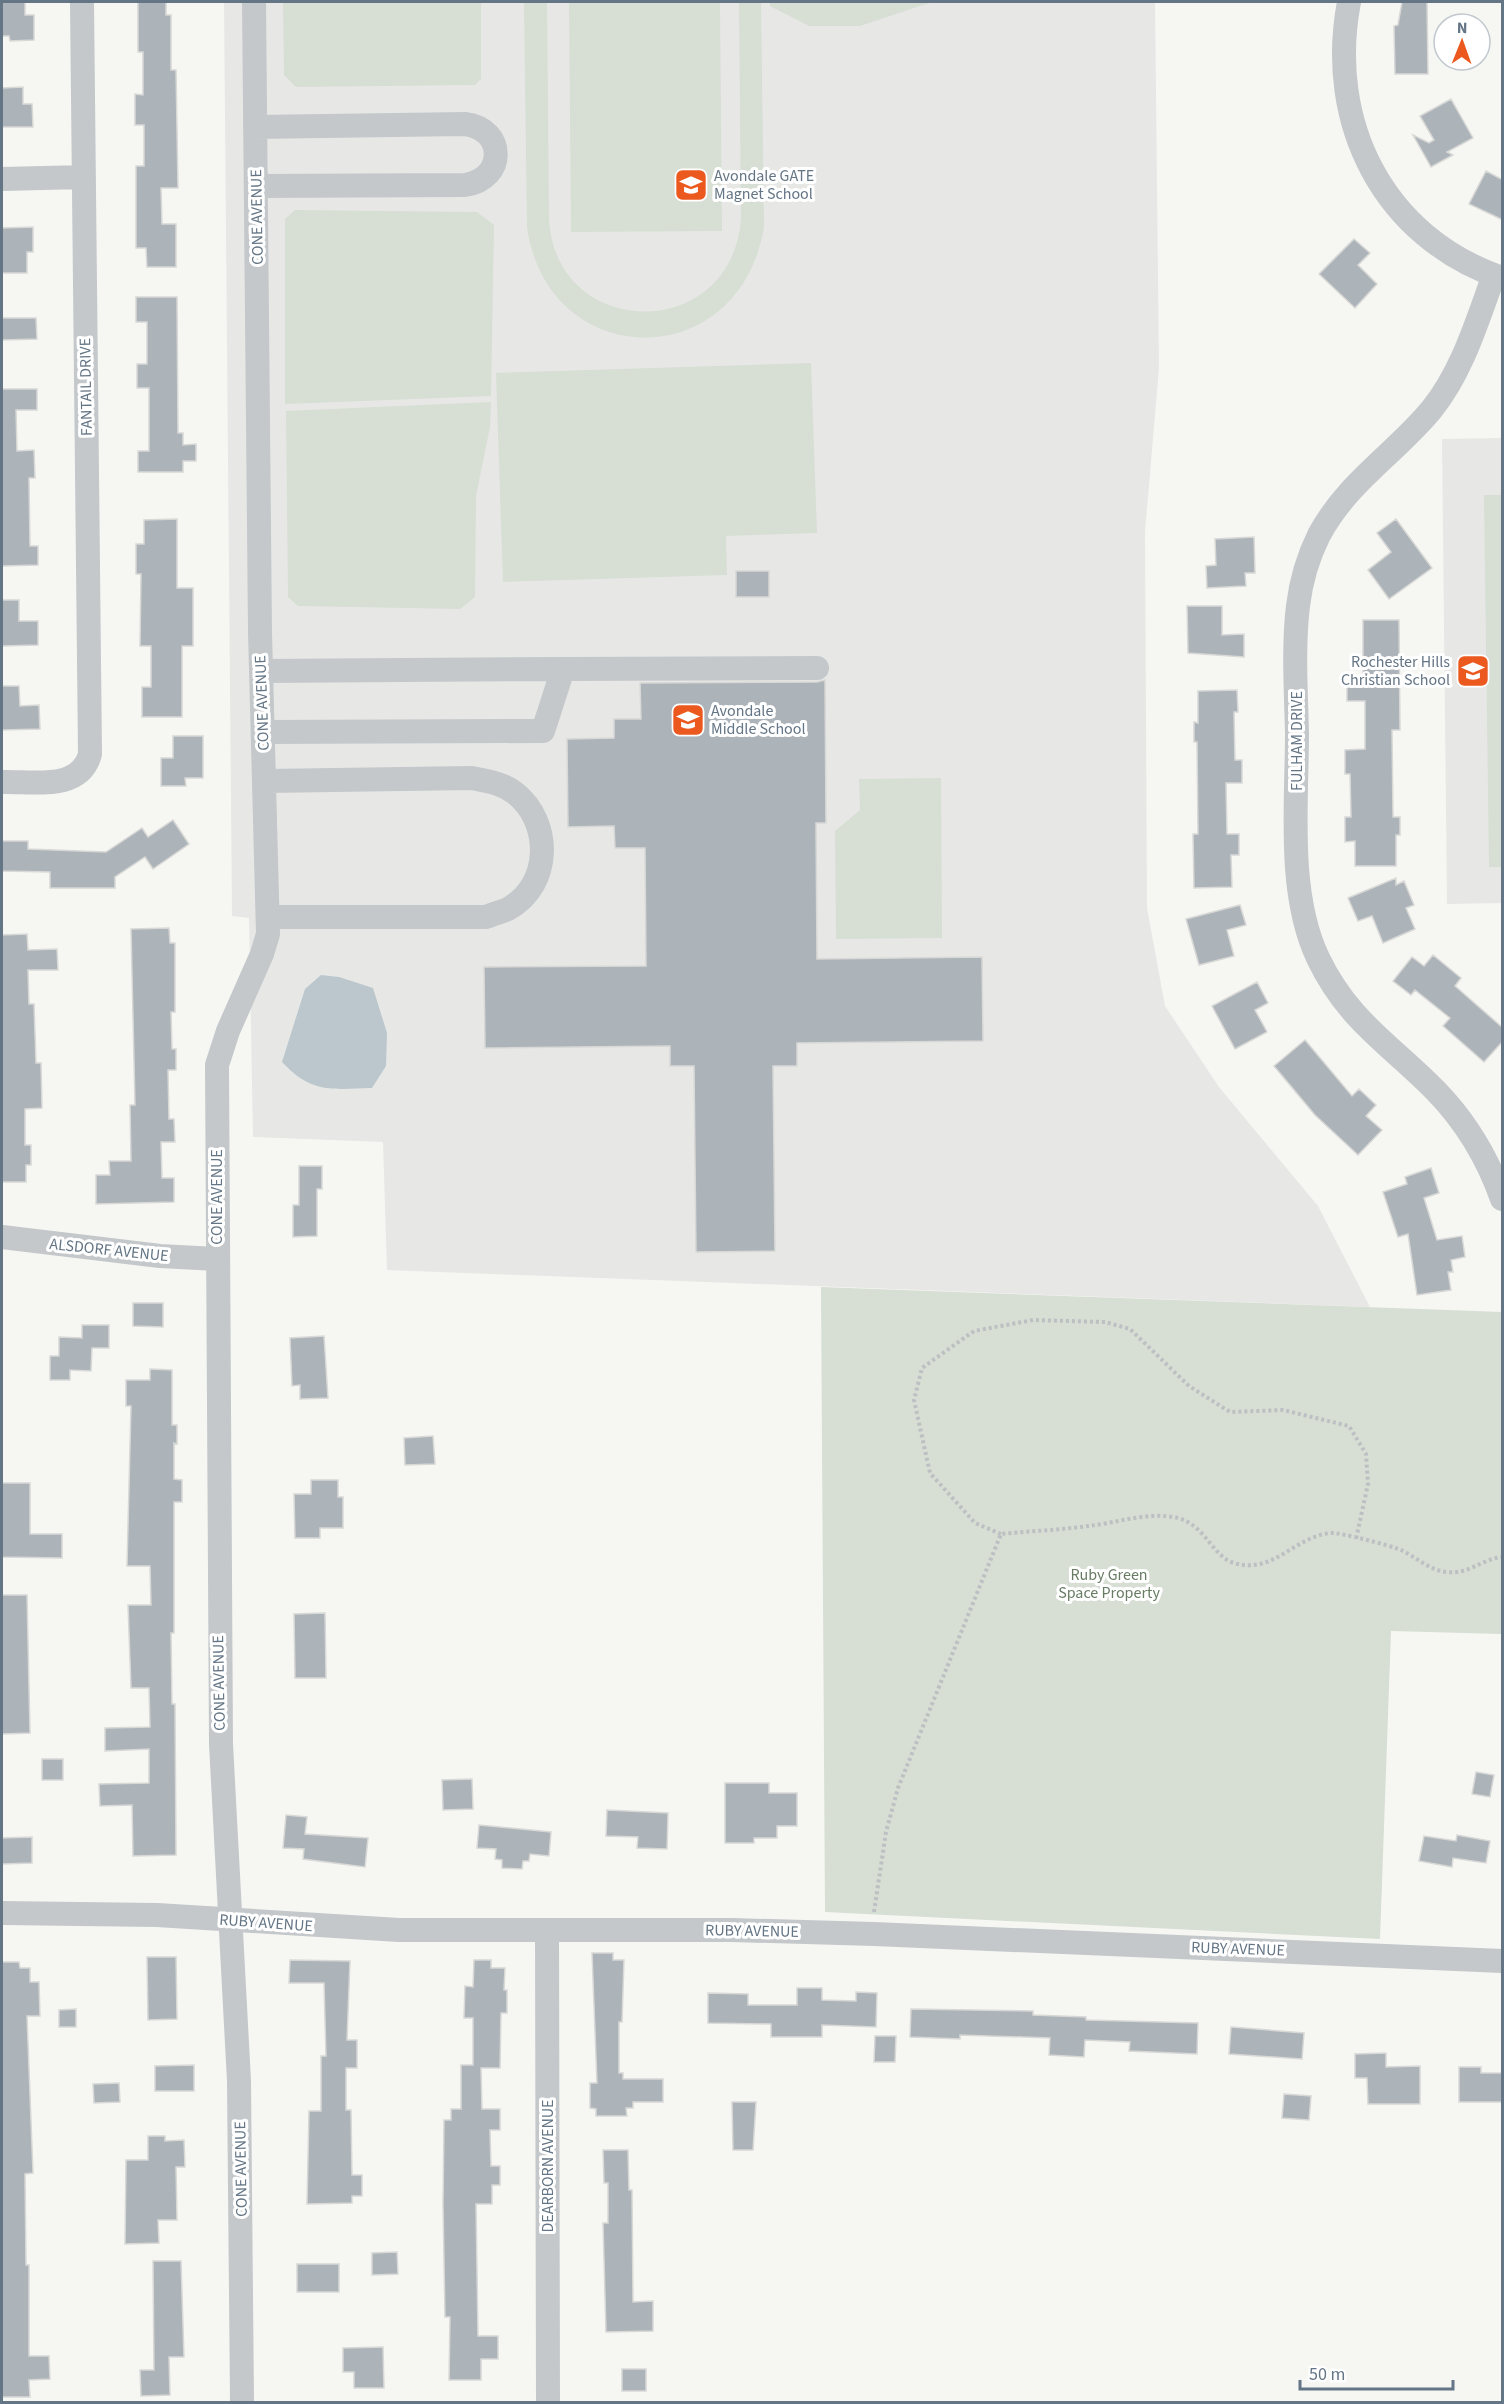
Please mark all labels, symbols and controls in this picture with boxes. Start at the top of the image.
north arrow [1432,12,1492,72]
text: N [1457,17,1468,39]
place label: Avondale GATE Magnet School [714,165,814,205]
school or university icon: Avondale GATE Magnet School [673,167,709,203]
street label: CONE AVENUE [245,169,269,265]
street label: FANTAIL DRIVE [74,338,98,436]
place label: Rochester Hills Christian School [1341,651,1450,691]
school or university icon: Rochester Hills Christian School [1455,653,1491,689]
street label: CONE AVENUE [249,655,275,751]
street label: FULHAM DRIVE [1286,691,1308,791]
place label: Avondale Middle School [711,700,806,740]
school or university icon: Avondale Middle School [670,702,706,738]
street label: CONE AVENUE [206,1149,228,1245]
street label: ALSDORF AVENUE [48,1233,170,1267]
park label: Ruby Green Space Property [1058,1564,1160,1604]
street label: CONE AVENUE [207,1635,231,1731]
street label: RUBY AVENUE [219,1909,313,1937]
street label: RUBY AVENUE [705,1919,799,1943]
street label: RUBY AVENUE [1191,1936,1285,1962]
street label: DEARBORN AVENUE [537,2100,559,2233]
street label: CONE AVENUE [229,2121,253,2217]
scale bar [1300,2353,1453,2391]
text: 50 m [1309,2362,1345,2387]

